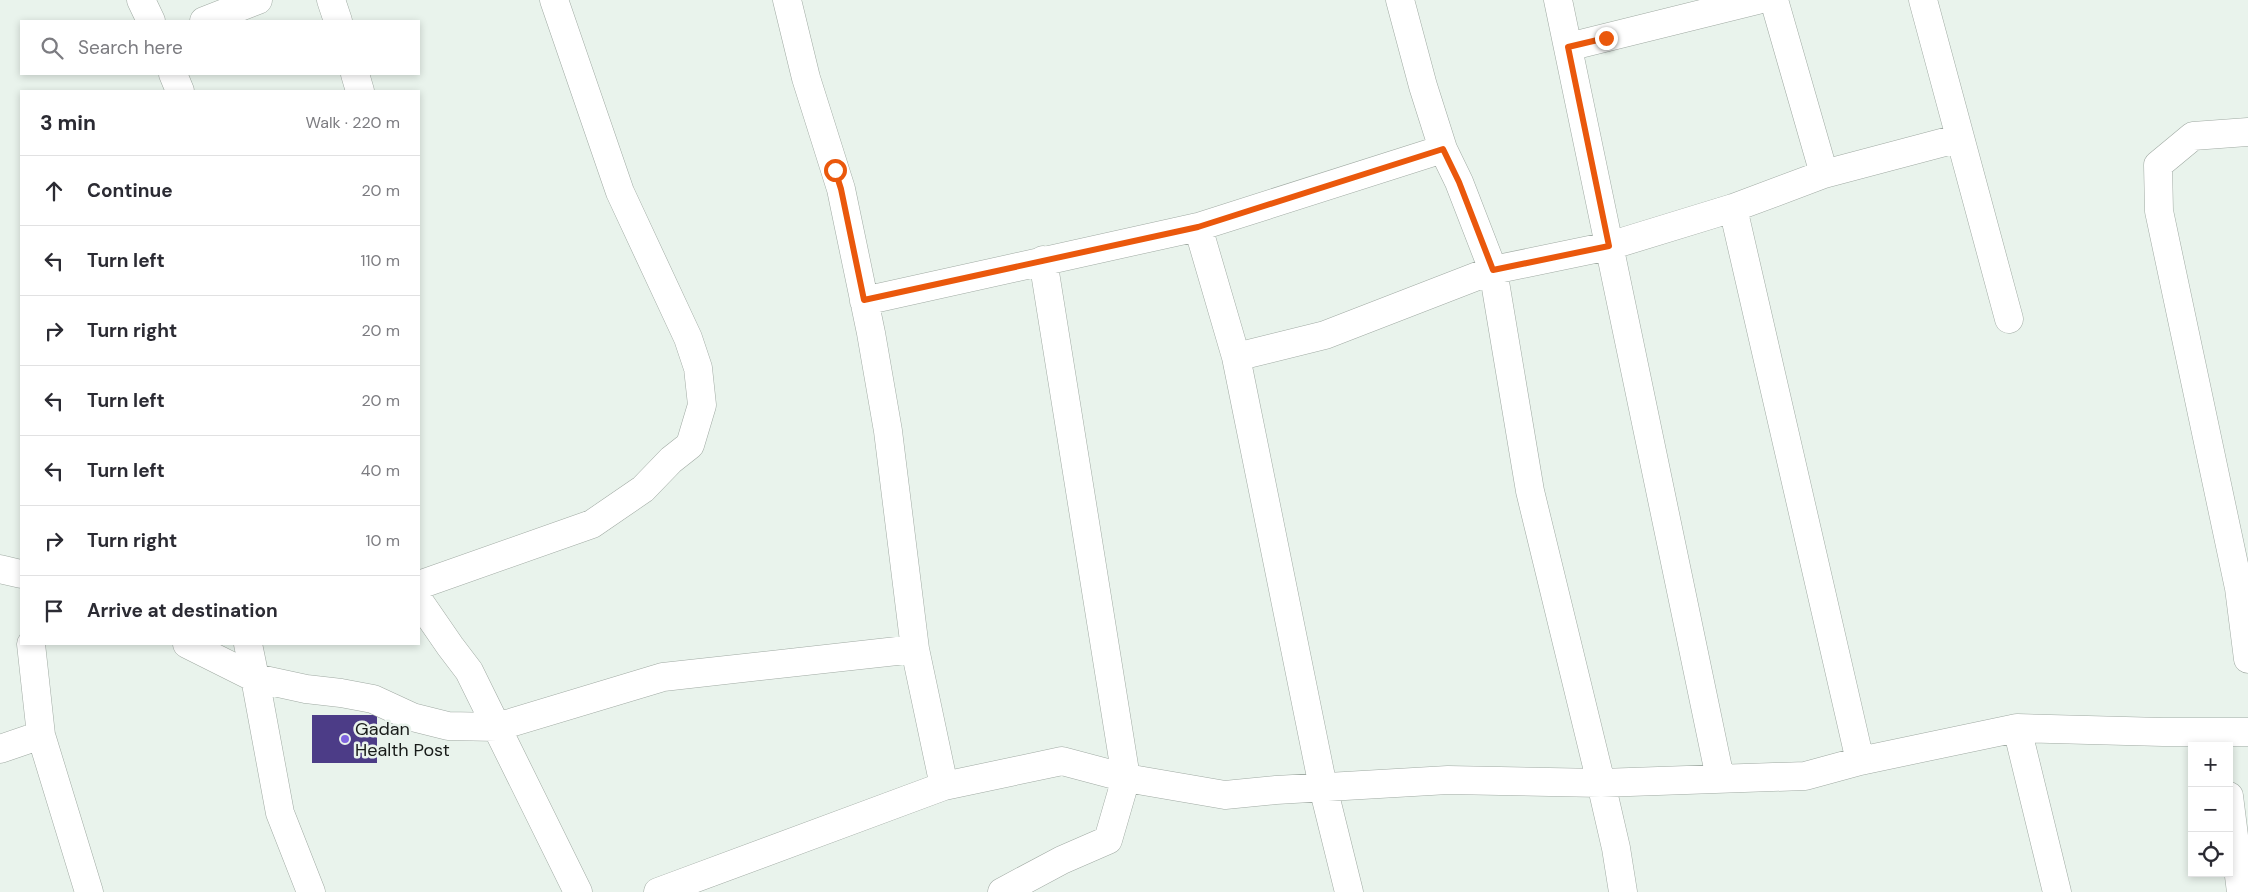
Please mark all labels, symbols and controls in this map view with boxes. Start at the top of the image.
search box [20,20,420,75]
route end [1595,27,1618,50]
icon: search [38,34,66,62]
text: Search here [78,35,183,60]
text: 3 min [40,109,96,137]
text: Walk · 220 m [306,112,400,133]
route start [824,159,847,182]
icon: ahead [40,177,68,205]
text: Continue [87,178,173,203]
text: 20 m [361,180,400,201]
icon: left [40,247,68,275]
text: Turn left [87,248,165,273]
text: 110 m [361,250,400,271]
icon: right [40,317,68,345]
text: Turn right [87,318,177,343]
text: 20 m [361,320,400,341]
icon: left [40,387,68,415]
text: Turn left [87,388,165,413]
text: 20 m [361,390,400,411]
icon: left [40,457,68,485]
text: Turn left [87,458,165,483]
text: 40 m [361,460,400,481]
icon: right [40,527,68,555]
text: Turn right [87,528,177,553]
text: 10 m [366,530,400,551]
icon: arrive [40,597,68,625]
text: Arrive at destination [87,598,278,623]
place label: Gadan Health Post [355,717,450,762]
marker: Gadan Health Post [339,733,351,745]
map controls [2188,742,2233,877]
button: + [2188,742,2233,787]
button: − [2188,787,2233,832]
button: locate [2188,832,2233,877]

